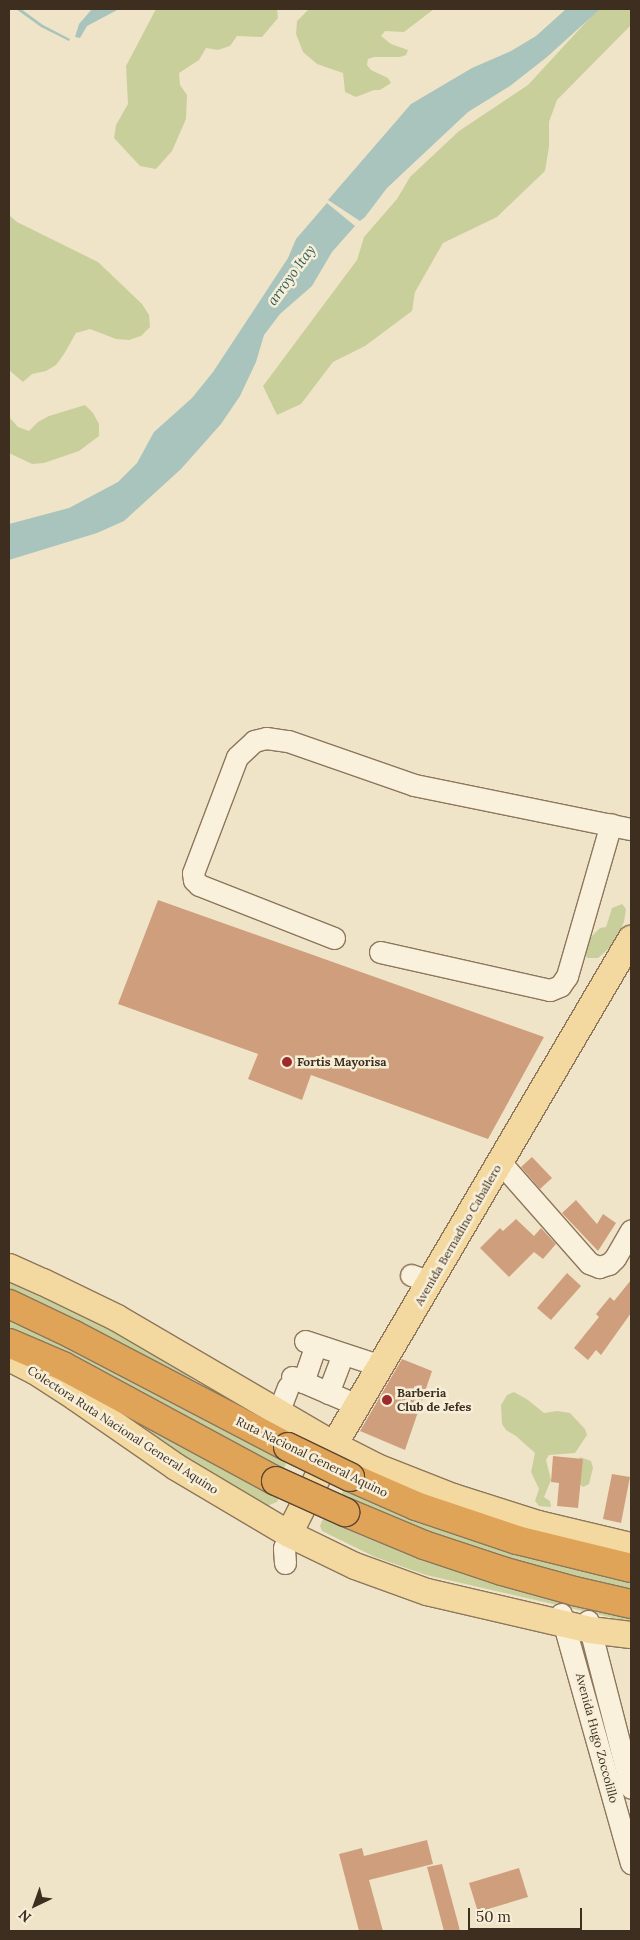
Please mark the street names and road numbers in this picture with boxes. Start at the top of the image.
street label: Avenida Bernadino Caballero [412,1162,504,1308]
street label: Colectora Ruta Nacional General Aquino [25,1363,221,1497]
street label: Ruta Nacional General Aquino [234,1414,390,1500]
street label: Avenida Hugo Zoccolillo [573,1671,621,1805]

